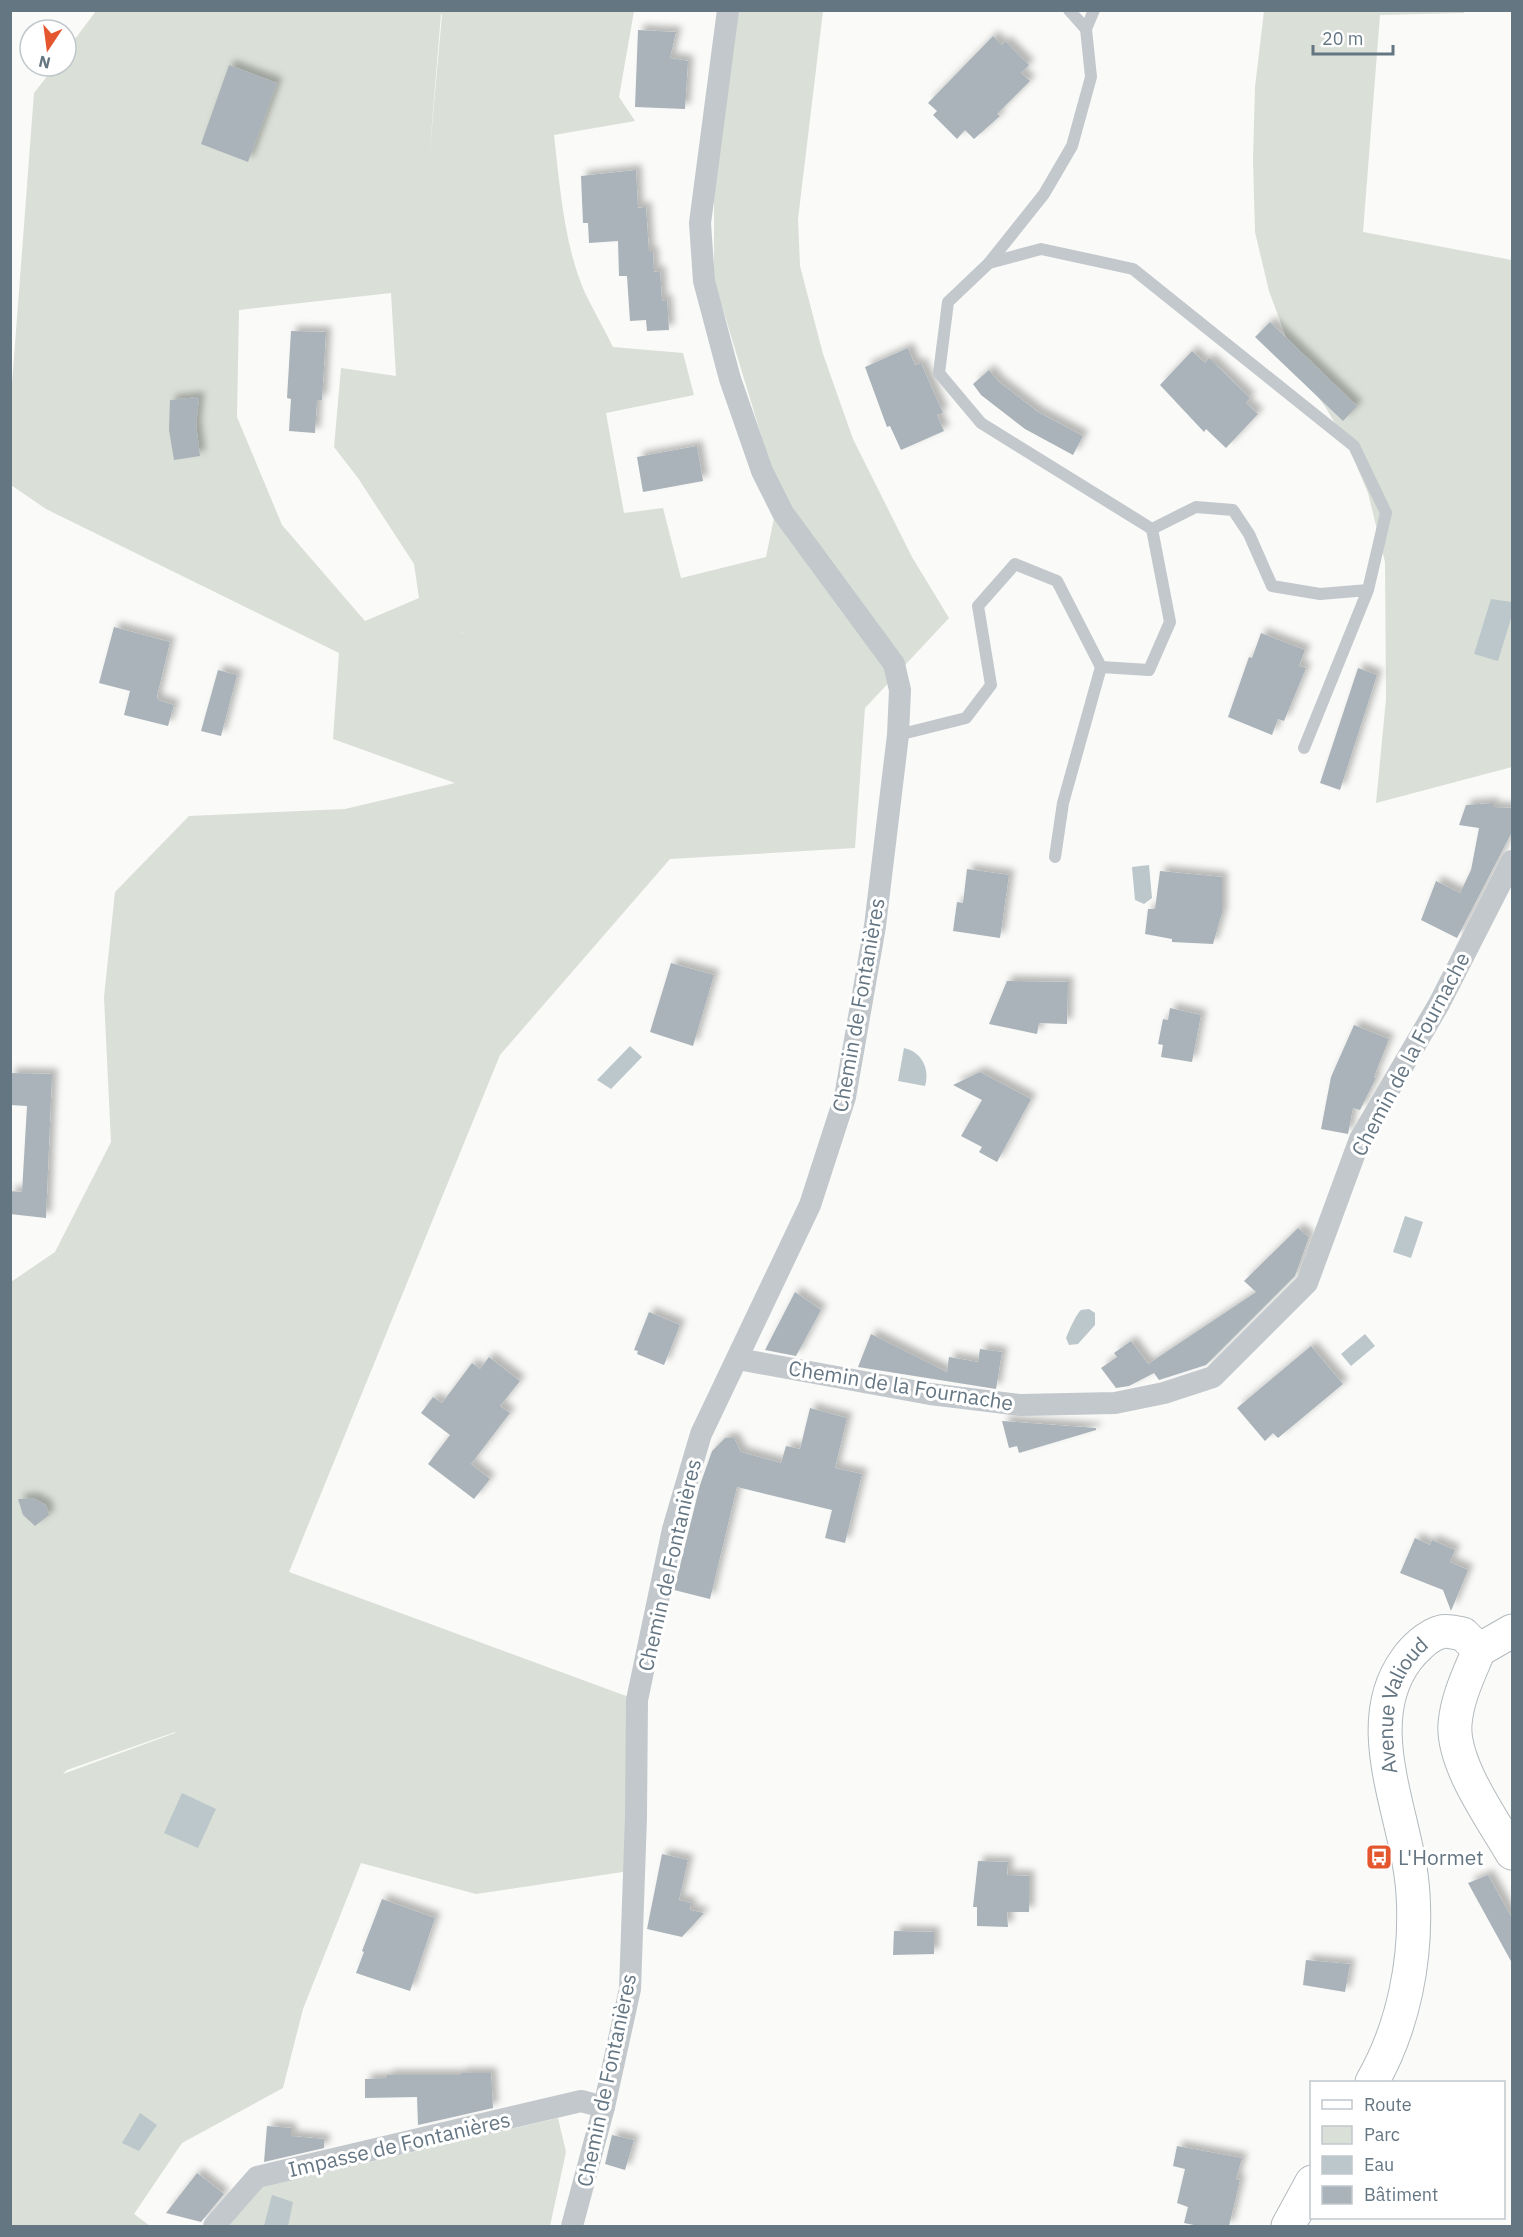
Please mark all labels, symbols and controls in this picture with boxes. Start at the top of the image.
north arrow [18,18,78,78]
scale bar [1313,18,1392,56]
text: 20 m [1322,27,1364,50]
text: N [37,52,53,74]
street label: Chemin de Fontanières [825,896,891,1114]
street label: Chemin de la Fournache [1344,947,1476,1161]
street label: Chemin de la Fournache [787,1353,1015,1417]
street label: Chemin de Fontanières [631,1456,707,1674]
street label: Avenue Valioud [1371,1630,1434,1776]
bus stop icon: L'Hormet [1364,1842,1394,1872]
place label: L'Hormet [1398,1843,1484,1871]
street label: Chemin de Fontanières [570,1971,642,2189]
legend [1310,2081,1505,2219]
text: Route [1364,2093,1412,2116]
street label: Impasse de Fontanières [285,2105,513,2183]
text: Parc [1364,2123,1400,2146]
text: Eau [1364,2153,1394,2176]
text: Bâtiment [1364,2183,1438,2206]

